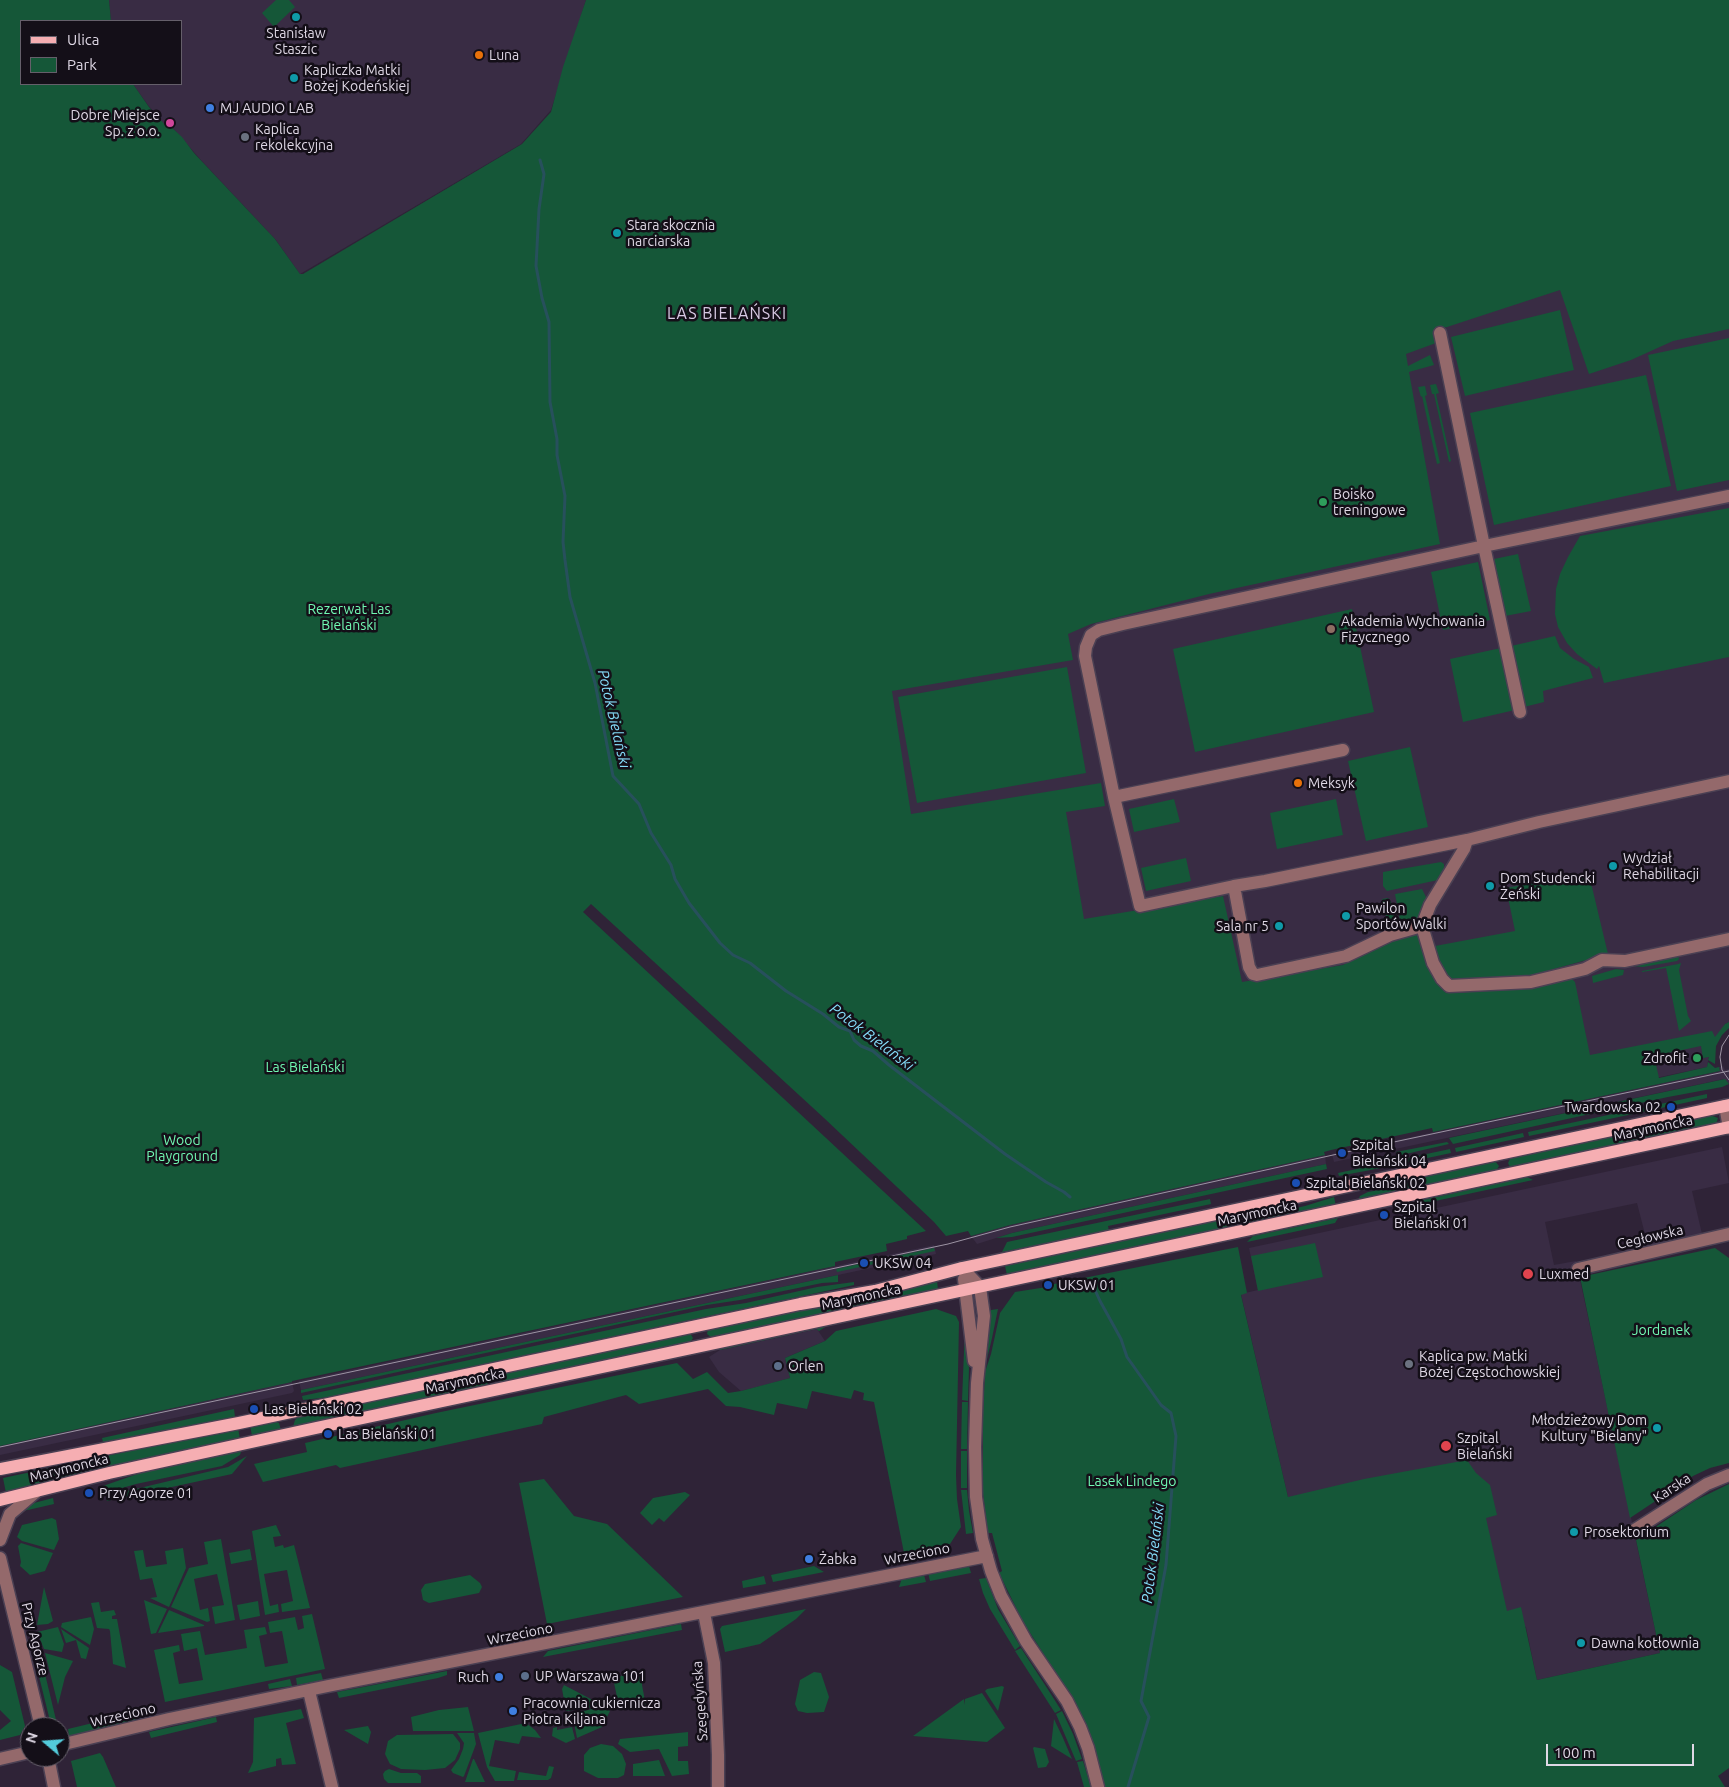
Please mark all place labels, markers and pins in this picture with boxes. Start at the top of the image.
marker: Stanisław Staszic [290,11,302,23]
place label: Stanisław Staszic [266,25,326,58]
place label: Luna [489,47,519,63]
marker: Luna [473,49,485,61]
place label: Kapliczka Matki Bożej Kodeńskiej [304,62,410,94]
marker: Kapliczka Matki Bożej Kodeńskiej [288,72,300,84]
place label: MJ AUDIO LAB [220,100,314,116]
marker: MJ AUDIO LAB [204,102,216,114]
place label: Dobre Miejsce Sp. z o.o. [71,107,160,140]
marker: Dobre Miejsce Sp. z o.o. [164,117,176,129]
place label: Kaplica rekolekcyjna [255,121,333,154]
marker: Kaplica rekolekcyjna [239,131,251,143]
place label: Stara skocznia narciarska [627,217,715,250]
marker: Stara skocznia narciarska [611,227,623,239]
place label: Boisko treningowe [1333,486,1406,518]
marker: Boisko treningowe [1317,496,1329,508]
place label: Akademia Wychowania Fizycznego [1341,613,1485,646]
marker: Akademia Wychowania Fizycznego [1325,623,1337,635]
place label: Meksyk [1308,775,1355,791]
marker: Meksyk [1292,777,1304,789]
place label: Wydział Rehabilitacji [1623,850,1699,882]
marker: Wydział Rehabilitacji [1607,860,1619,872]
place label: Dom Studencki Żeński [1500,870,1595,902]
marker: Dom Studencki Żeński [1484,880,1496,892]
place label: Pawilon Sportów Walki [1356,900,1447,932]
marker: Pawilon Sportów Walki [1340,910,1352,922]
place label: Sala nr 5 [1216,918,1269,934]
marker: Sala nr 5 [1273,920,1285,932]
place label: Zdrofit [1643,1050,1687,1066]
marker: Zdrofit [1691,1052,1703,1064]
place label: Twardowska 02 [1564,1099,1661,1115]
marker: Twardowska 02 [1665,1101,1677,1113]
place label: Szpital Bielański 04 [1352,1137,1426,1170]
marker: Szpital Bielański 04 [1336,1147,1348,1159]
place label: Szpital Bielański 02 [1306,1175,1425,1191]
marker: Szpital Bielański 02 [1290,1177,1302,1189]
place label: Szpital Bielański 01 [1394,1199,1468,1232]
marker: Szpital Bielański 01 [1378,1209,1390,1221]
place label: UKSW 04 [874,1255,931,1271]
marker: UKSW 04 [858,1257,870,1269]
place label: Luxmed [1539,1266,1589,1282]
marker: Luxmed [1521,1267,1535,1281]
place label: UKSW 01 [1058,1277,1115,1293]
marker: UKSW 01 [1042,1279,1054,1291]
place label: Kaplica pw. Matki Bożej Częstochowskiej [1419,1348,1560,1380]
place label: Orlen [788,1358,824,1374]
marker: Kaplica pw. Matki Bożej Częstochowskiej [1403,1358,1415,1370]
marker: Orlen [772,1360,784,1372]
place label: Las Bielański 02 [264,1401,362,1417]
marker: Las Bielański 02 [248,1403,260,1415]
place label: Młodzieżowy Dom Kultury "Bielany" [1531,1412,1647,1444]
marker: Młodzieżowy Dom Kultury "Bielany" [1651,1422,1663,1434]
place label: Las Bielański 01 [338,1426,436,1442]
marker: Las Bielański 01 [322,1428,334,1440]
place label: Szpital Bielański [1457,1430,1512,1462]
marker: Szpital Bielański [1439,1439,1453,1453]
place label: Przy Agorze 01 [99,1485,193,1501]
marker: Przy Agorze 01 [83,1487,95,1499]
place label: Prosektorium [1584,1524,1669,1540]
marker: Prosektorium [1568,1526,1580,1538]
place label: Żabka [819,1551,857,1567]
marker: Żabka [803,1553,815,1565]
place label: Dawna kotłownia [1591,1635,1699,1651]
marker: Dawna kotłownia [1575,1637,1587,1649]
place label: UP Warszawa 101 [535,1668,646,1684]
place label: Ruch [458,1669,489,1685]
marker: UP Warszawa 101 [519,1670,531,1682]
marker: Ruch [493,1671,505,1683]
place label: Pracownia cukiernicza Piotra Kiljana [523,1695,661,1728]
marker: Pracownia cukiernicza Piotra Kiljana [507,1705,519,1717]

